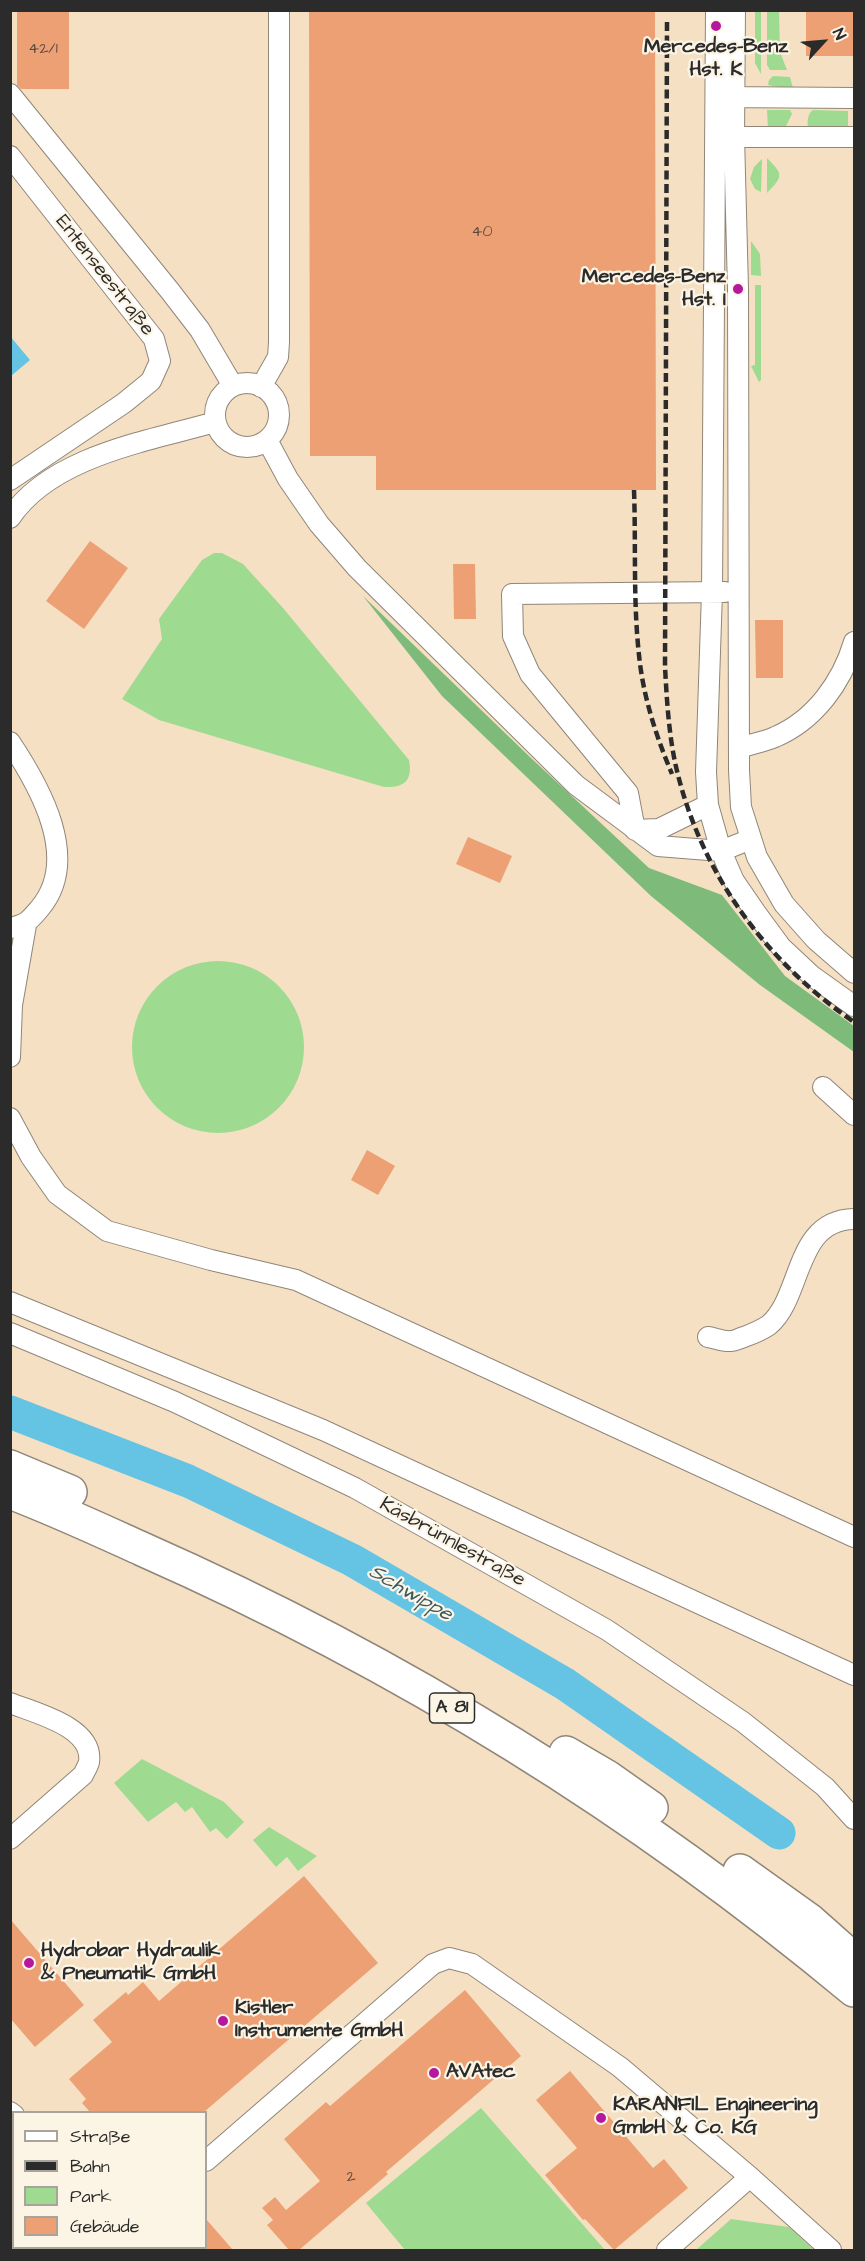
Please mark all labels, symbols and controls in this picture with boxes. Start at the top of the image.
north arrow [793,12,853,72]
marker: Mercedes-Benz Hst. K [709,19,723,33]
text: N [827,25,851,43]
place label: Mercedes-Benz Hst. K [644,36,788,83]
house number: 42/1 [28,40,58,60]
street label: Entenseestraße [49,211,159,341]
house number: 40 [472,223,492,243]
place label: Mercedes-Benz Hst. I [582,266,726,313]
marker: Mercedes-Benz Hst. I [731,282,745,296]
street label: Käsbrünnlestraße [375,1493,529,1593]
water label: Schwippe [364,1560,456,1628]
road number: A 81 [430,1693,474,1723]
place label: Hydrobar Hydraulik & Pneumatik GmbH [41,1940,220,1987]
marker: Hydrobar Hydraulik & Pneumatik GmbH [22,1956,36,1970]
place label: Kistler Instrumente GmbH [235,1997,403,2044]
marker: Kistler Instrumente GmbH [216,2014,230,2028]
place label: AVAtec [446,2061,516,2085]
marker: AVAtec [427,2066,441,2080]
place label: KARANFIL Engineering GmbH & Co. KG [613,2094,817,2141]
legend [12,2111,207,2249]
marker: KARANFIL Engineering GmbH & Co. KG [594,2111,608,2125]
text: Straße [70,2124,130,2149]
text: Bahn [70,2154,110,2179]
house number: 2 [346,2168,356,2188]
text: Park [70,2184,112,2209]
text: Gebäude [70,2214,140,2239]

